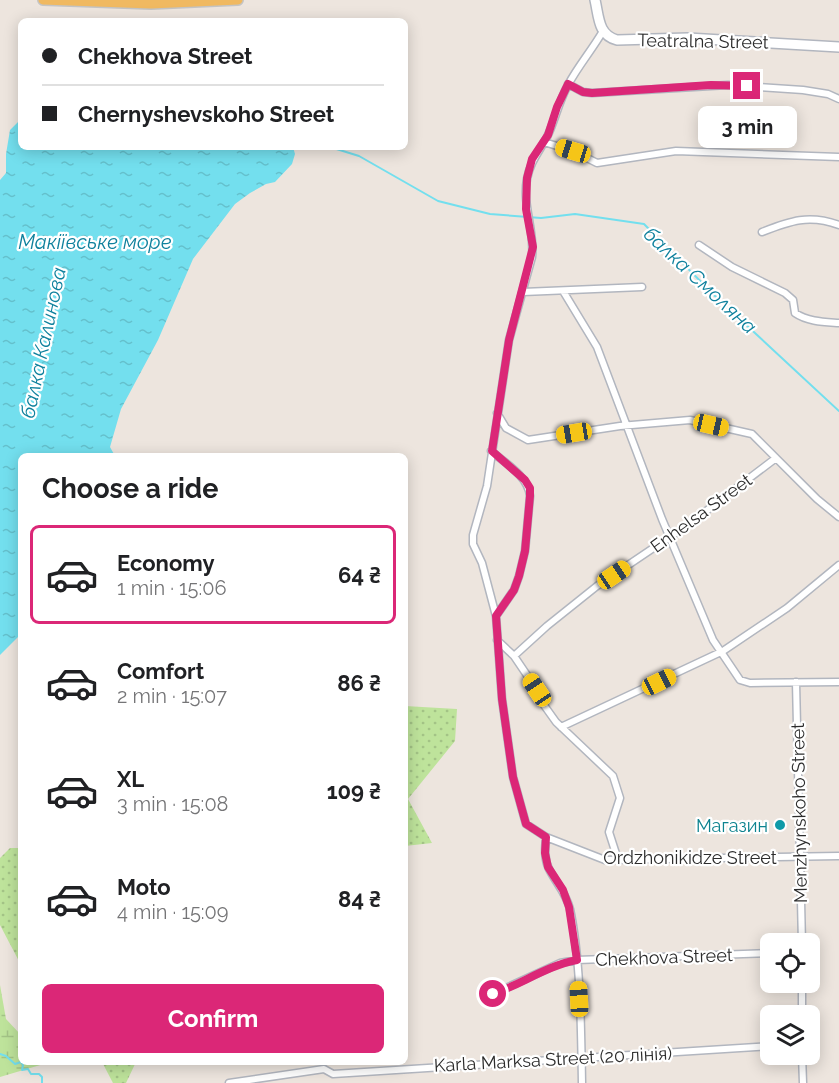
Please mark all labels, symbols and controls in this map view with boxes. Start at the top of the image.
street label: Teatralna Street [637,29,769,53]
text: Chekhova Street [78,43,252,69]
route end [733,72,760,99]
text: Chernyshevskoho Street [78,101,334,127]
callout: 3 min [698,107,796,149]
text: 3 min [722,115,773,139]
car [553,137,593,165]
water label: балка Смоляна [638,221,762,339]
water label: Макіївське море [18,230,172,254]
water label: балка Калинова [15,265,71,421]
car [691,412,731,438]
car [555,421,593,445]
street label: Enhelsa Street [646,469,756,557]
text: Choose a ride [42,473,218,504]
icon: car [45,548,99,602]
text: Economy [117,550,215,576]
car [594,557,634,593]
text: 64 ₴ [338,562,381,588]
text: 1 min · 15:06 [117,576,227,600]
icon: car [45,656,99,710]
text: Comfort [117,658,204,684]
car [639,666,679,698]
text: 86 ₴ [337,670,381,696]
car [519,670,555,710]
text: 2 min · 15:07 [117,684,227,708]
street label: Menzhynskoho Street [787,723,811,903]
icon: car [45,764,99,818]
text: XL [117,766,144,792]
text: 109 ₴ [327,778,381,804]
text: 3 min · 15:08 [117,792,228,816]
place label: Магазин [696,815,768,836]
marker: Магазин [773,818,787,832]
street label: Ordzhonikidze Street [603,847,777,868]
icon: car [45,872,99,926]
text: Moto [117,874,171,900]
text: 84 ₴ [338,886,381,912]
text: 4 min · 15:09 [117,900,229,924]
map controls [760,933,820,1065]
button: locate [760,933,820,993]
street label: Chekhova Street [595,944,733,970]
route start [479,980,506,1007]
car [569,981,589,1017]
button: Confirm [42,984,384,1053]
button: layers [760,1005,820,1065]
street label: Karla Marksa Street (20 лiнiя) [433,1042,673,1076]

